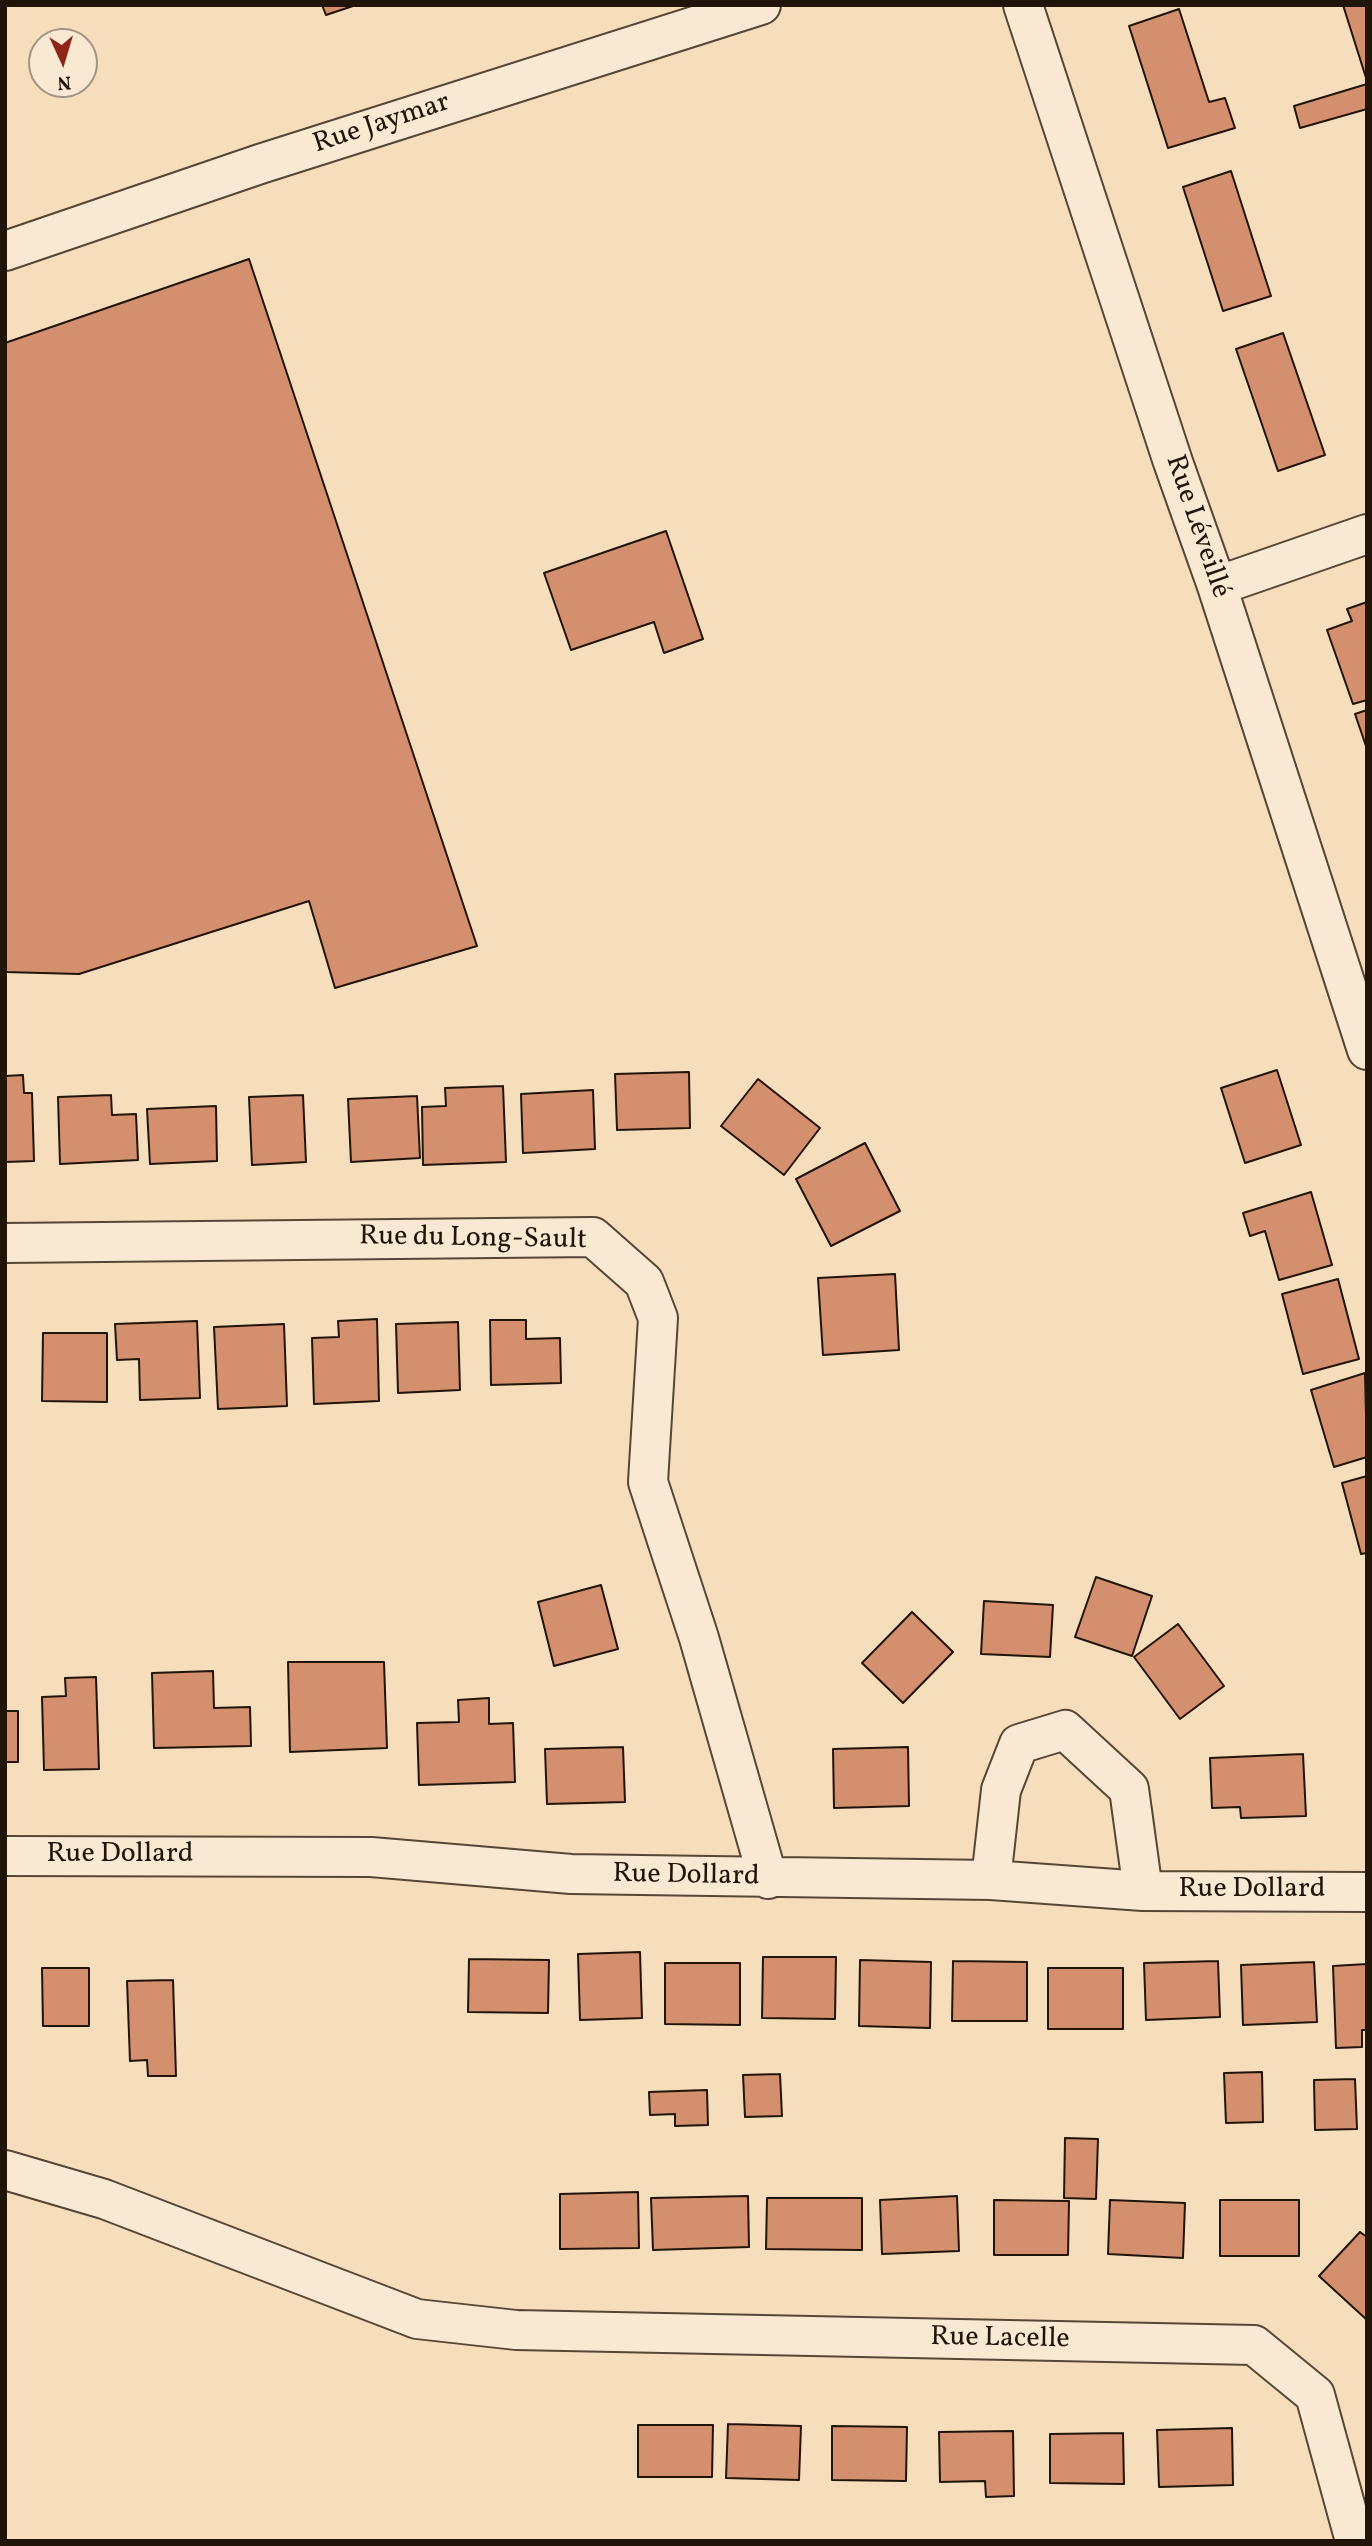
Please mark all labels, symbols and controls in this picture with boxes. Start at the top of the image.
north arrow [28,28,98,98]
text: N [57,69,72,95]
street label: Rue Jaymar [309,87,455,163]
street label: Rue Léveillé [1156,451,1236,603]
street label: Rue du Long-Sault [359,1221,587,1259]
street label: Rue Dollard [46,1839,194,1873]
street label: Rue Dollard [612,1859,760,1895]
street label: Rue Dollard [1178,1874,1326,1908]
street label: Rue Lacelle [930,2322,1070,2358]

